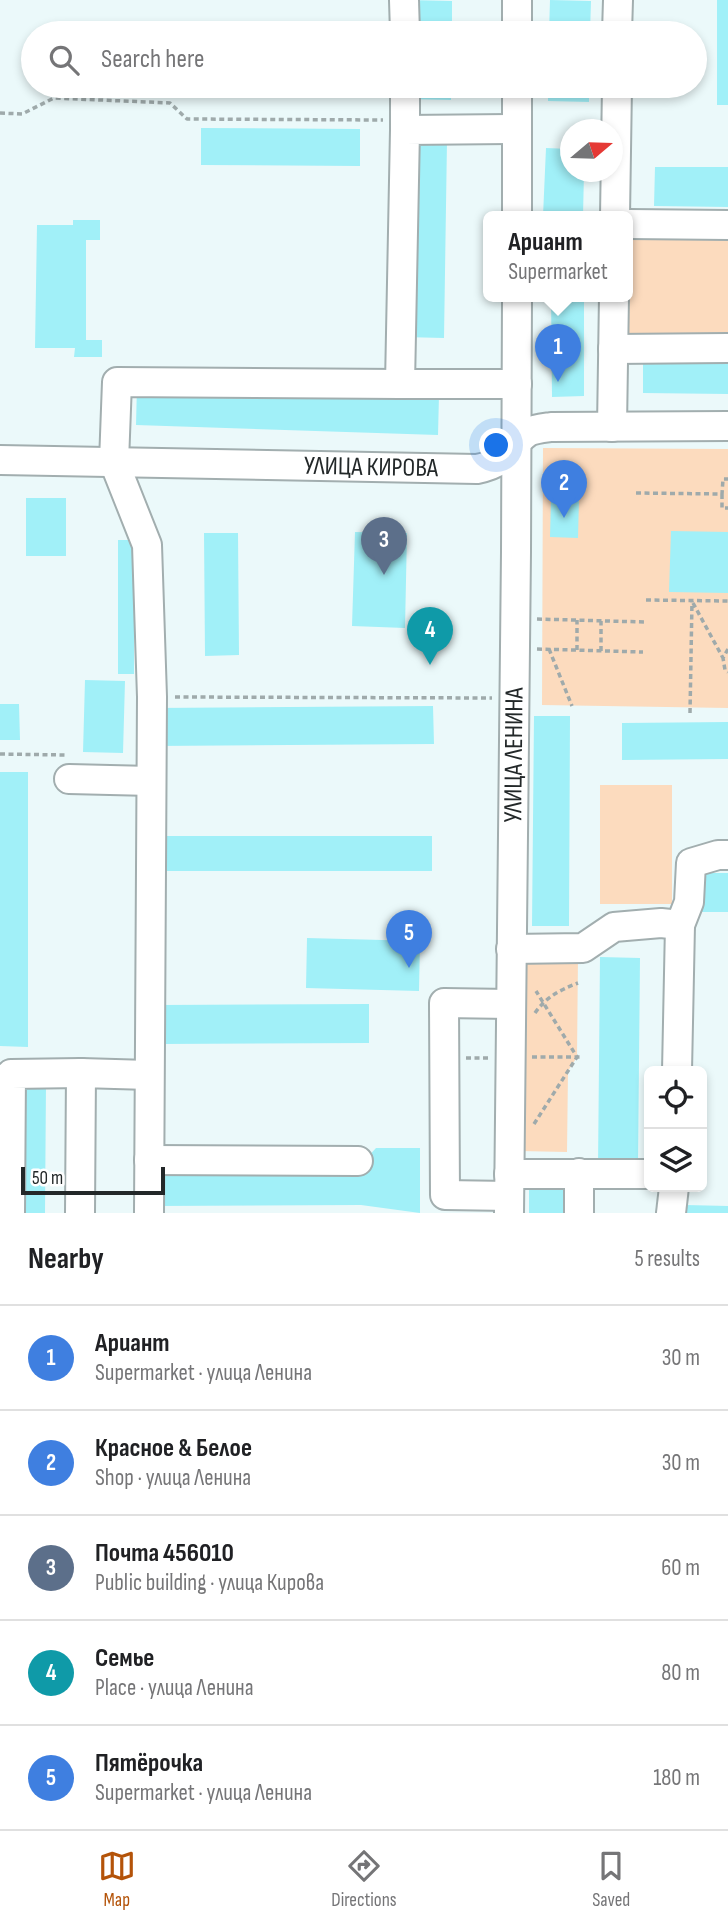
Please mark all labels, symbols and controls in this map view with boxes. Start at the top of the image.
search box [21,21,707,98]
icon: search [45,41,83,79]
text: Search here [101,44,204,75]
north arrow [560,119,623,182]
popup [483,211,633,302]
text: Ариант [508,227,583,258]
text: Supermarket [508,258,608,286]
pin: 1 [535,324,581,382]
your location [479,428,513,462]
street label: УЛИЦА КИРОВА [304,450,439,484]
pin: 2 [541,460,587,518]
pin: 3 [361,517,407,575]
pin: 4 [407,607,453,665]
street label: УЛИЦА ЛЕНИНА [498,686,530,823]
pin: 5 [386,910,432,968]
map controls [644,1066,707,1192]
button: locate [644,1066,707,1129]
button: layers [644,1129,707,1192]
scale bar [21,1164,164,1196]
text: 50 m [32,1167,63,1190]
text: Nearby [28,1241,104,1277]
text: 5 results [634,1245,700,1273]
text: Ариант [95,1328,170,1359]
text: 1 [46,1344,56,1372]
text: 30 m [662,1344,700,1372]
text: Supermarket · улица Ленина [95,1359,312,1387]
text: Красное & Белое [95,1433,252,1464]
text: 2 [46,1449,56,1477]
text: 30 m [662,1449,700,1477]
text: Shop · улица Ленина [95,1464,251,1492]
text: Почта 456010 [95,1538,234,1569]
text: 3 [46,1554,56,1582]
text: 60 m [661,1554,700,1582]
text: Public building · улица Кирова [95,1569,324,1597]
text: Семье [95,1643,154,1674]
text: 4 [46,1659,56,1687]
text: 80 m [661,1659,700,1687]
text: Place · улица Ленина [95,1674,254,1702]
text: Пятёрочка [95,1748,203,1779]
text: 5 [46,1764,56,1792]
text: 180 m [653,1764,700,1792]
text: Supermarket · улица Ленина [95,1779,312,1807]
tab: Map [98,1847,136,1912]
tab: Directions [331,1847,397,1912]
tab: Saved [592,1847,630,1912]

